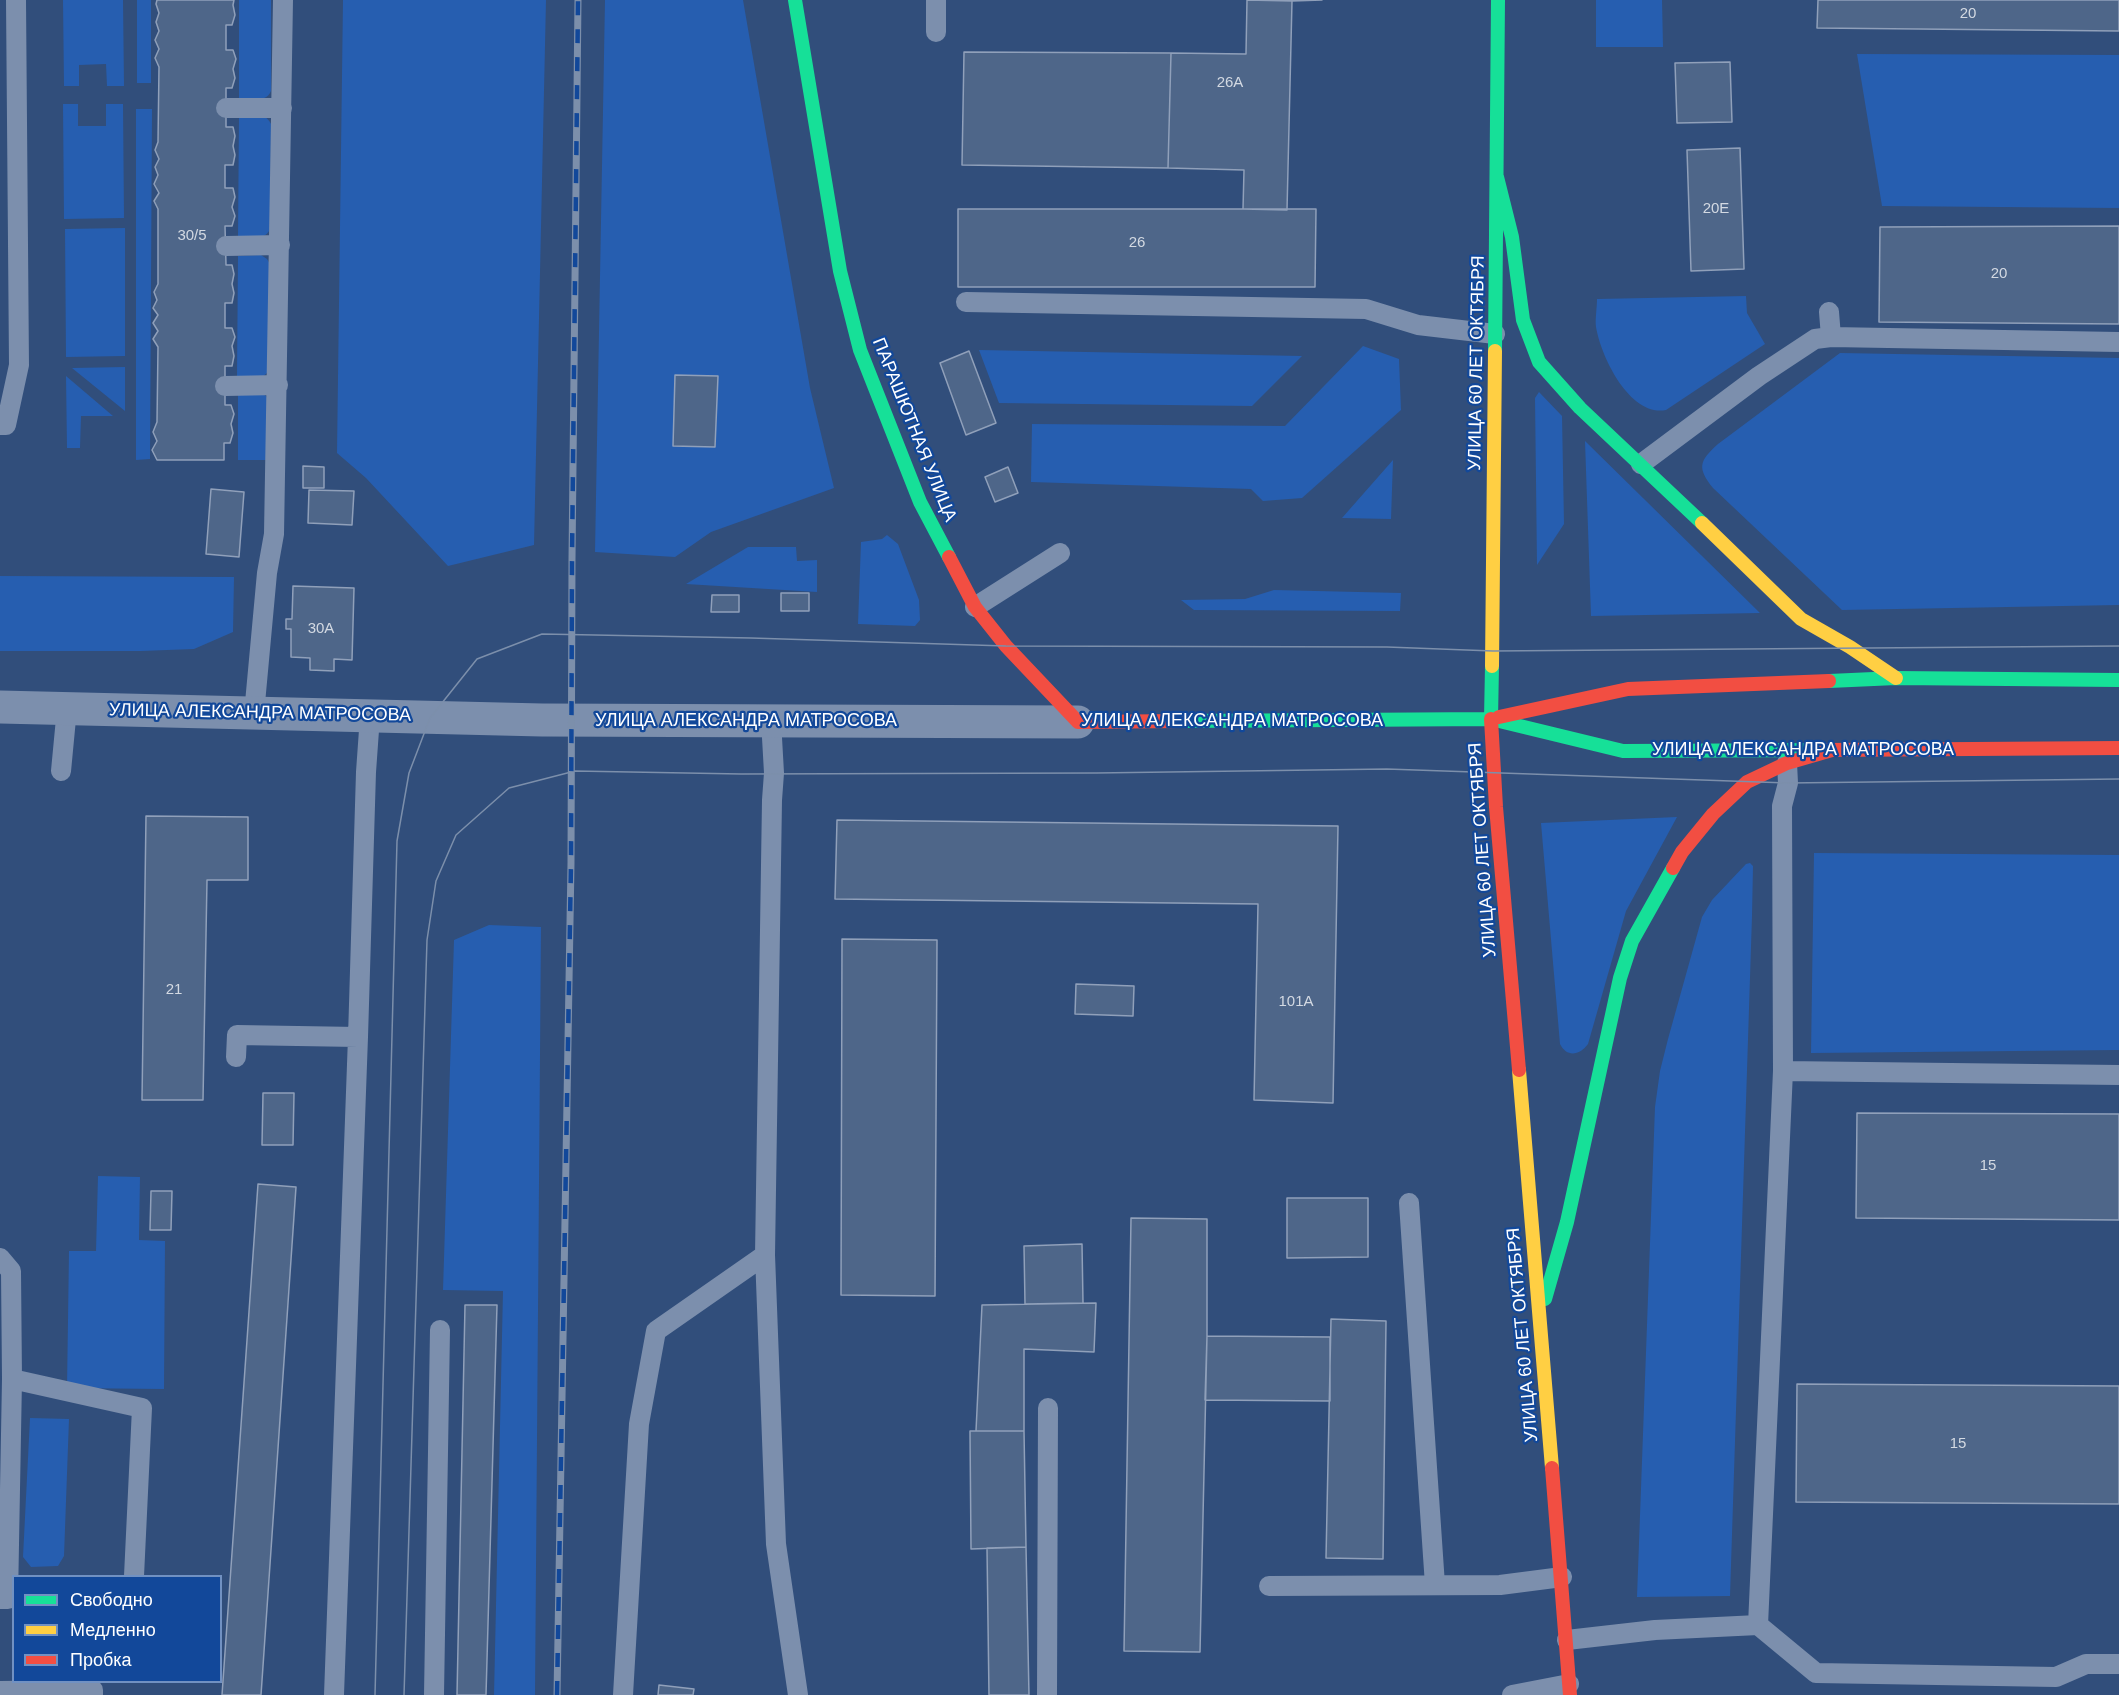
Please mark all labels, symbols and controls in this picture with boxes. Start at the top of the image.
house number: 20 [1960,5,1976,23]
house number: 26А [1217,74,1243,92]
house number: 20Е [1703,200,1729,218]
house number: 30/5 [177,227,207,245]
house number: 26 [1129,234,1145,252]
street label: УЛИЦА 60 ЛЕТ ОКТЯБРЯ [1464,255,1490,471]
house number: 20 [1991,265,2007,283]
street label: ПАРАШЮТНАЯ УЛИЦА [867,335,961,525]
house number: 30А [308,620,334,638]
street label: УЛИЦА АЛЕКСАНДРА МАТРОСОВА [109,700,411,726]
street label: УЛИЦА АЛЕКСАНДРА МАТРОСОВА [595,710,897,732]
street label: УЛИЦА АЛЕКСАНДРА МАТРОСОВА [1081,710,1383,732]
street label: УЛИЦА АЛЕКСАНДРА МАТРОСОВА [1652,739,1954,761]
street label: УЛИЦА 60 ЛЕТ ОКТЯБРЯ [1465,742,1501,958]
house number: 21 [166,981,182,999]
house number: 101А [1278,993,1314,1011]
house number: 15 [1980,1157,1996,1175]
street label: УЛИЦА 60 ЛЕТ ОКТЯБРЯ [1503,1227,1543,1443]
house number: 15 [1950,1435,1966,1453]
legend [12,1575,222,1683]
text: Свободно [70,1590,153,1610]
text: Медленно [70,1620,156,1640]
text: Пробка [70,1650,132,1670]

